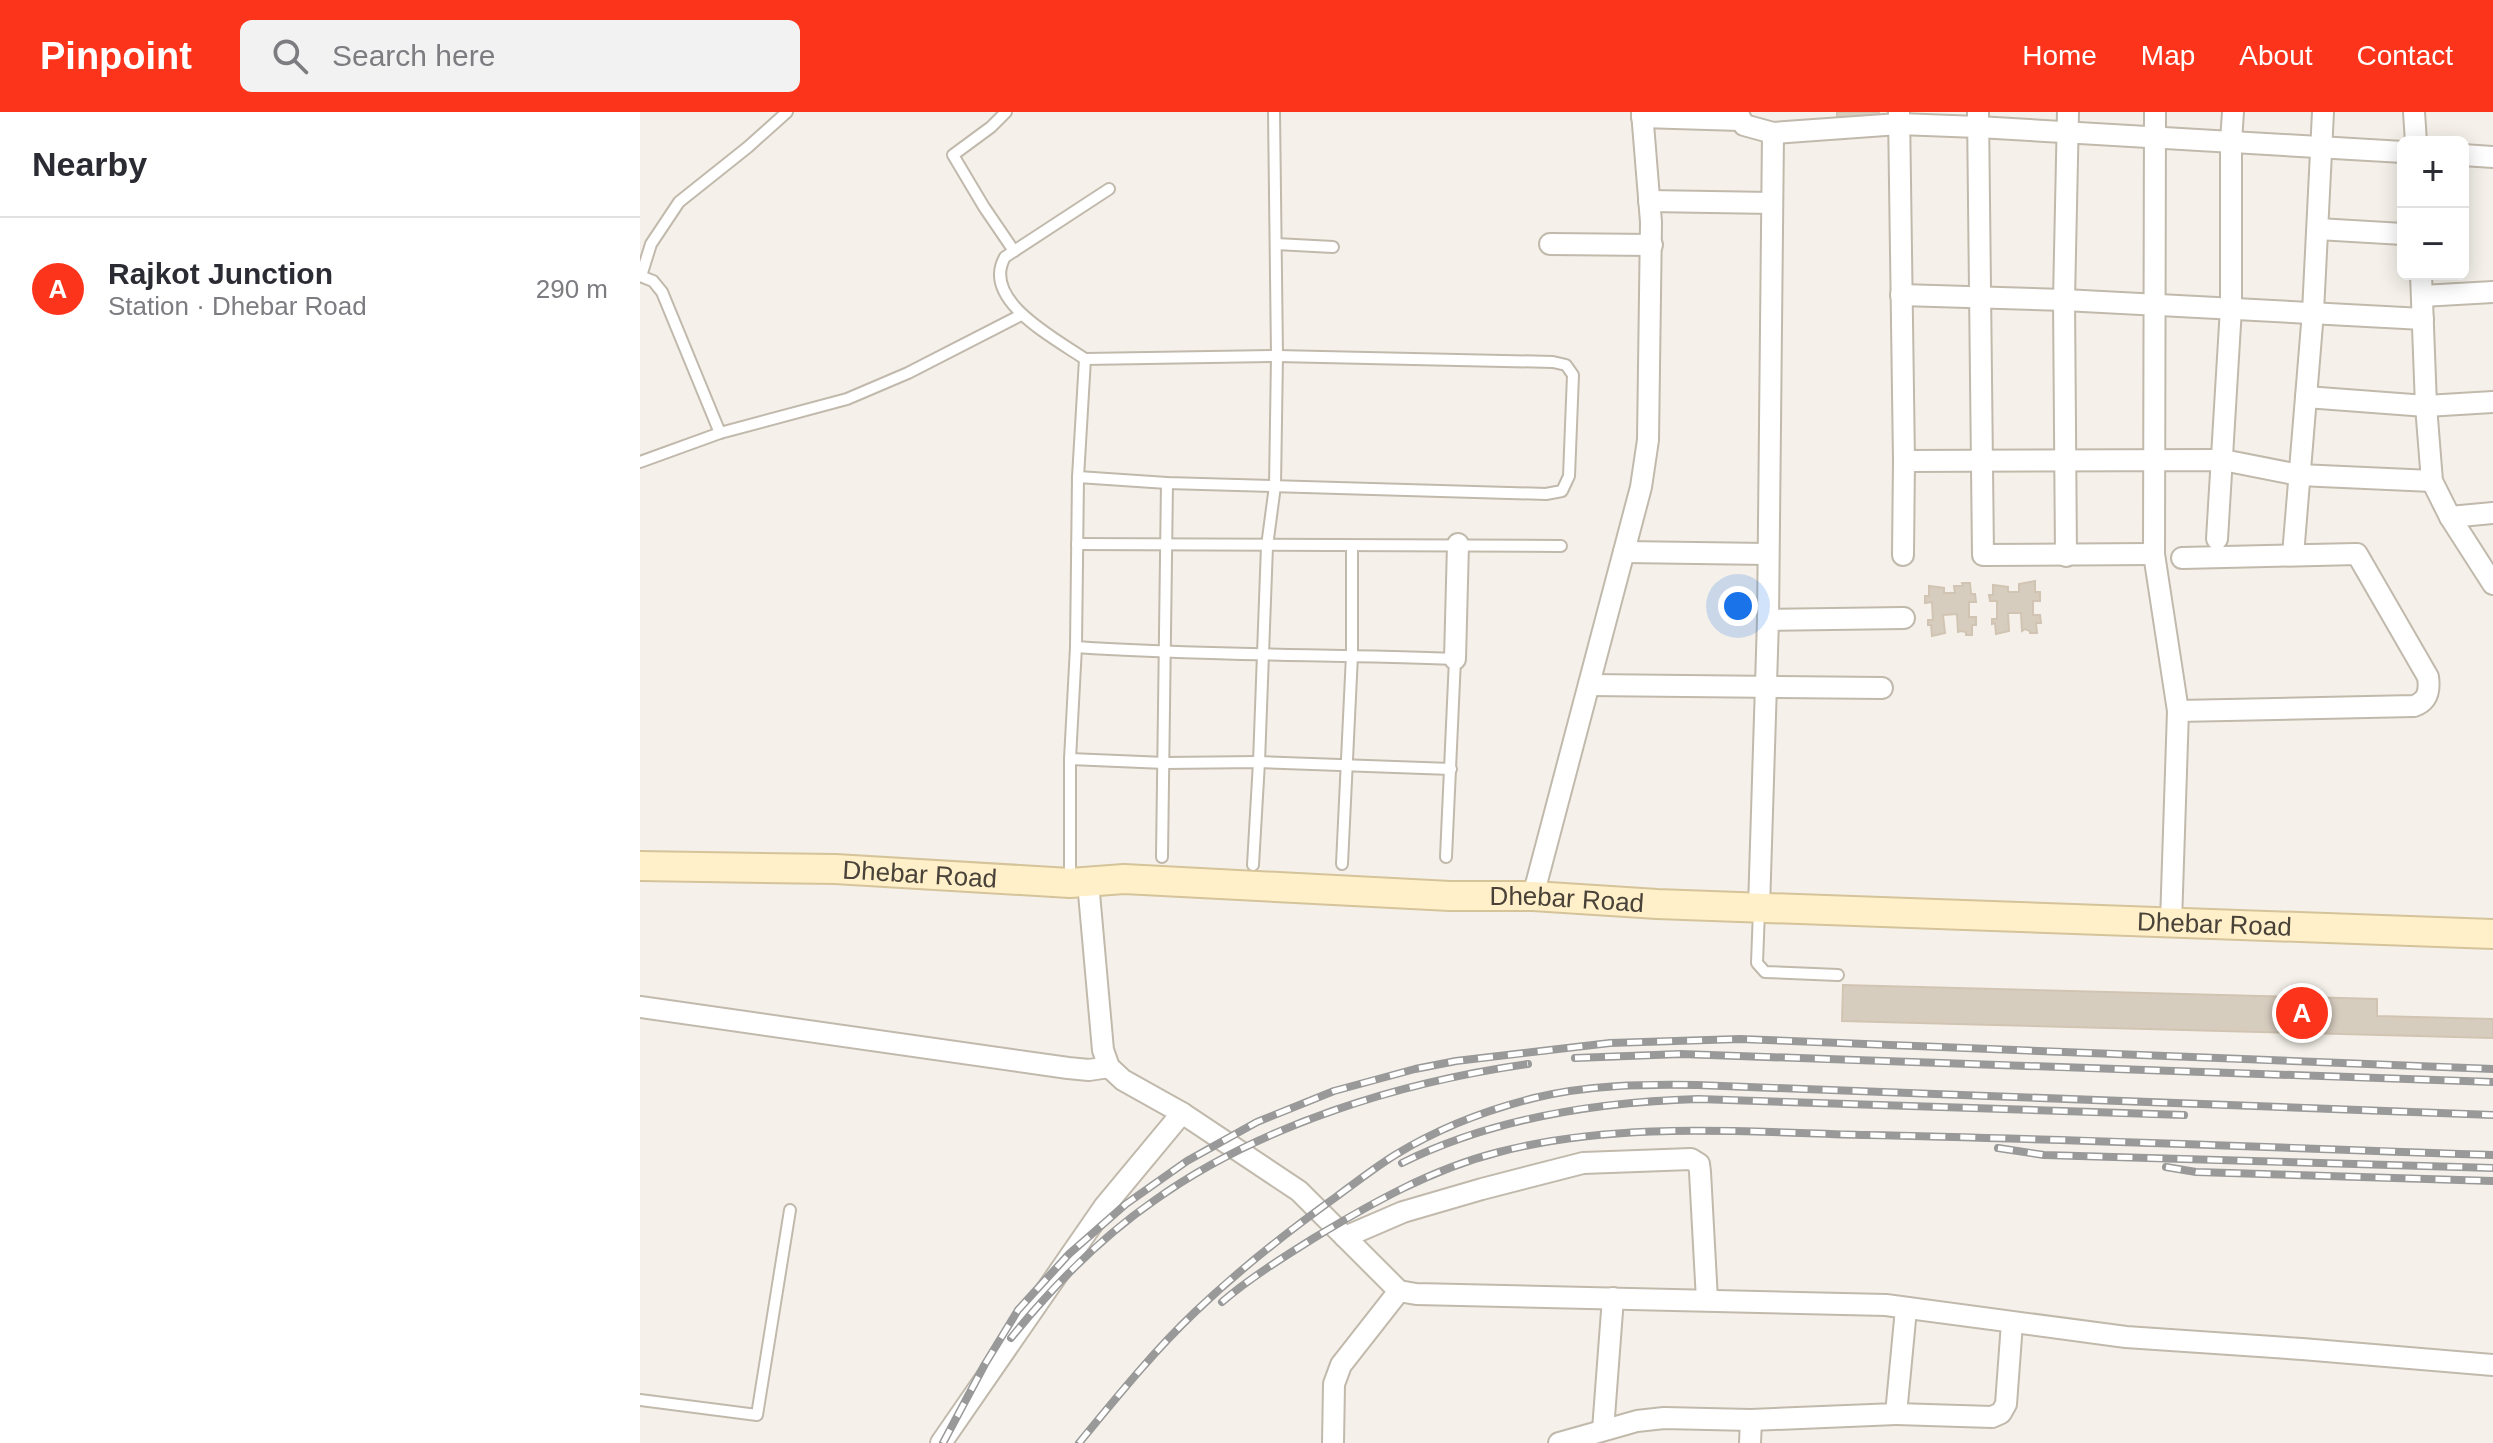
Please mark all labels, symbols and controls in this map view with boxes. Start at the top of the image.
search box [240,20,800,92]
icon: search [268,34,312,78]
text: Pinpoint [40,35,192,77]
text: Search here [332,39,495,72]
text: Home [2022,40,2097,71]
text: Map [2141,40,2195,71]
text: About [2239,40,2313,71]
text: Contact [2357,40,2453,71]
map controls [2397,136,2469,280]
button: + [2397,136,2469,208]
text: Nearby [32,145,147,183]
button: − [2397,208,2469,280]
text: Rajkot Junction [108,257,333,290]
text: A [49,274,67,304]
text: 290 m [536,274,608,304]
text: Station · Dhebar Road [108,291,367,321]
your location [1718,586,1758,626]
street label: Dhebar Road [842,854,998,894]
street label: Dhebar Road [1490,881,1645,918]
street label: Dhebar Road [2136,906,2292,942]
pin: A [2276,983,2328,1043]

